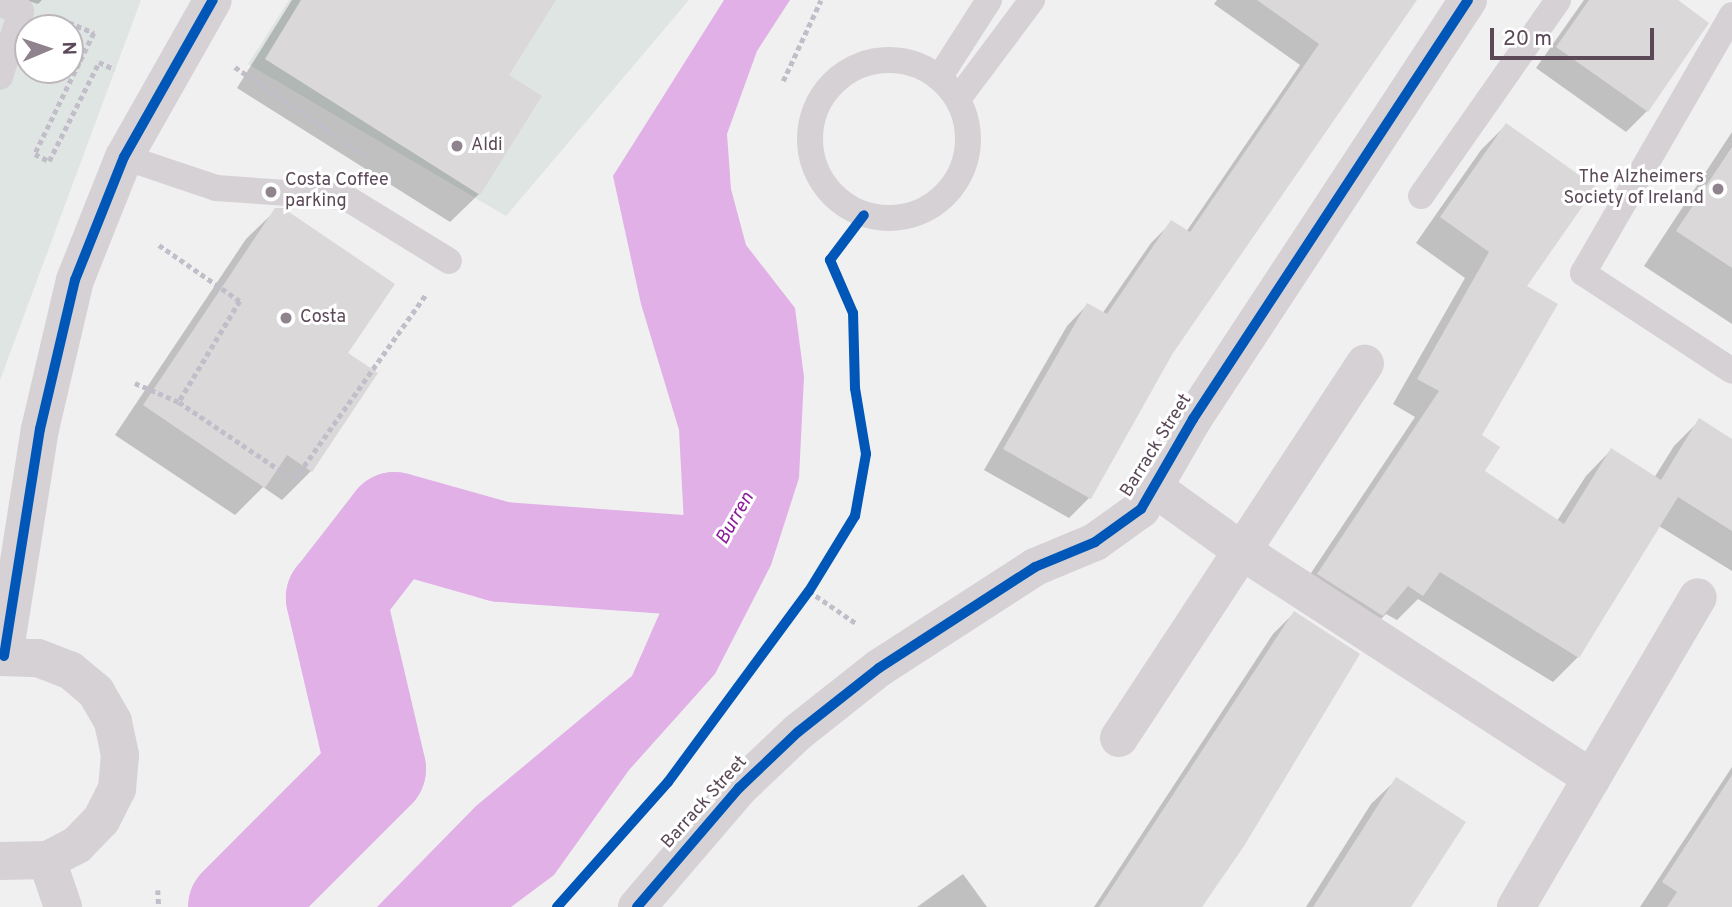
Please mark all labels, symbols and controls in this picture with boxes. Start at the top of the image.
north arrow [14,14,84,84]
scale bar [1494,14,1658,58]
text: 20 m [1503,26,1552,53]
text: N [56,41,80,56]
place label: Aldi [471,135,503,157]
marker: Aldi [449,138,465,154]
place label: The Alzheimers Society of Ireland [1564,168,1704,210]
place label: Costa Coffee parking [285,171,389,214]
marker: The Alzheimers Society of Ireland [1710,181,1726,197]
marker: Costa Coffee parking [263,184,279,200]
place label: Costa [300,307,346,329]
marker: Costa [278,310,294,326]
street label: Barrack Street [1117,391,1197,501]
water label: Burren [712,489,760,549]
street label: Barrack Street [658,752,752,854]

